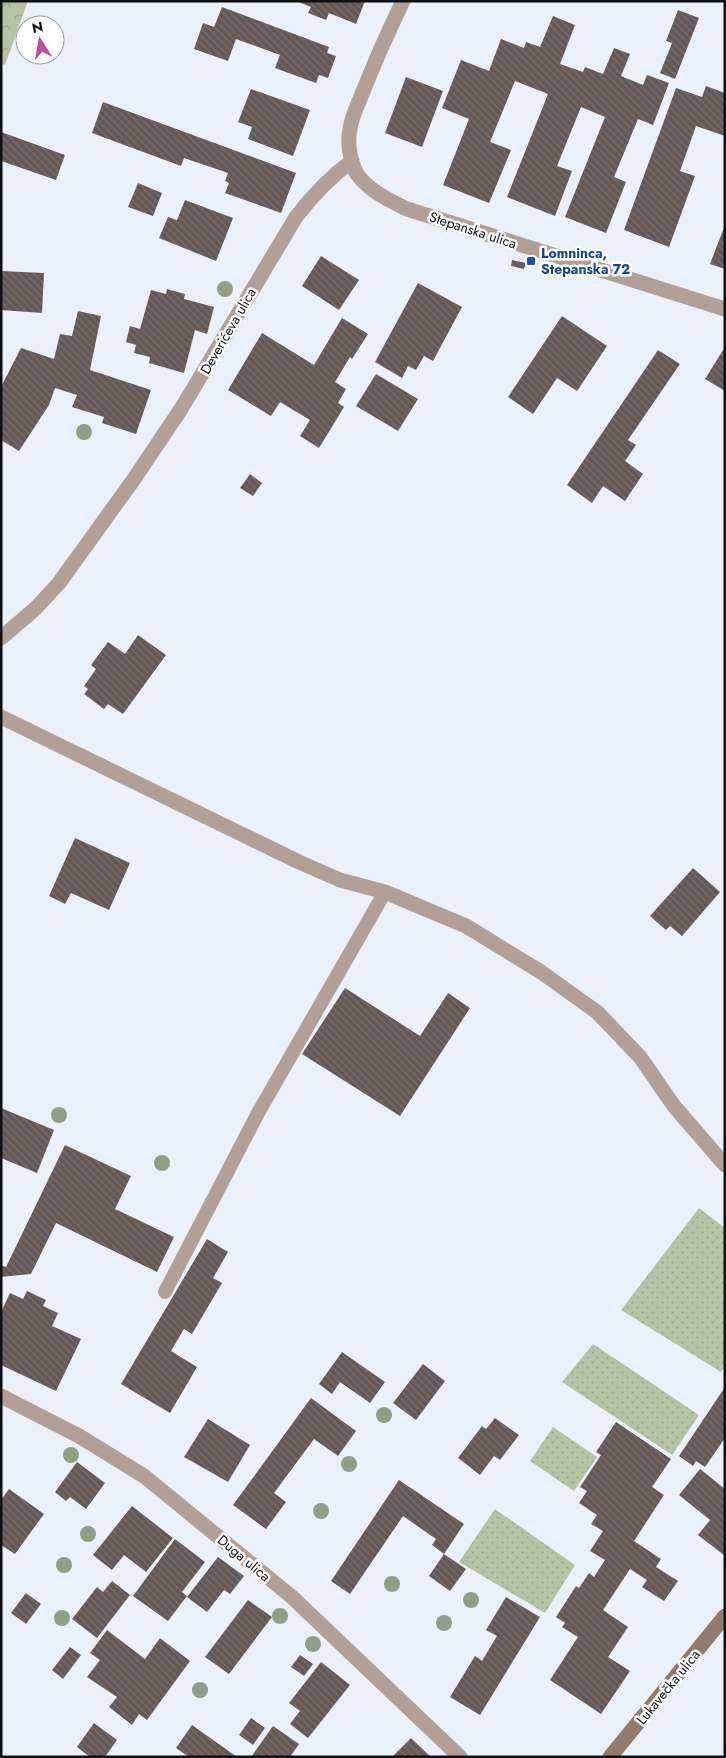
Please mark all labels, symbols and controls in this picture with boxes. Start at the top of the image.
north arrow [15,15,65,65]
text: N [30,16,45,38]
street label: Stepanska ulica [427,206,519,254]
place label: Lomninca, Stepanska 72 [541,243,630,279]
marker: Lomninca, Stepanska 72 [525,255,537,267]
street label: Deverićeva ulica [195,284,261,378]
street label: Duga ulica [213,1530,275,1586]
street label: Lukavečka ulica [632,1645,704,1729]

